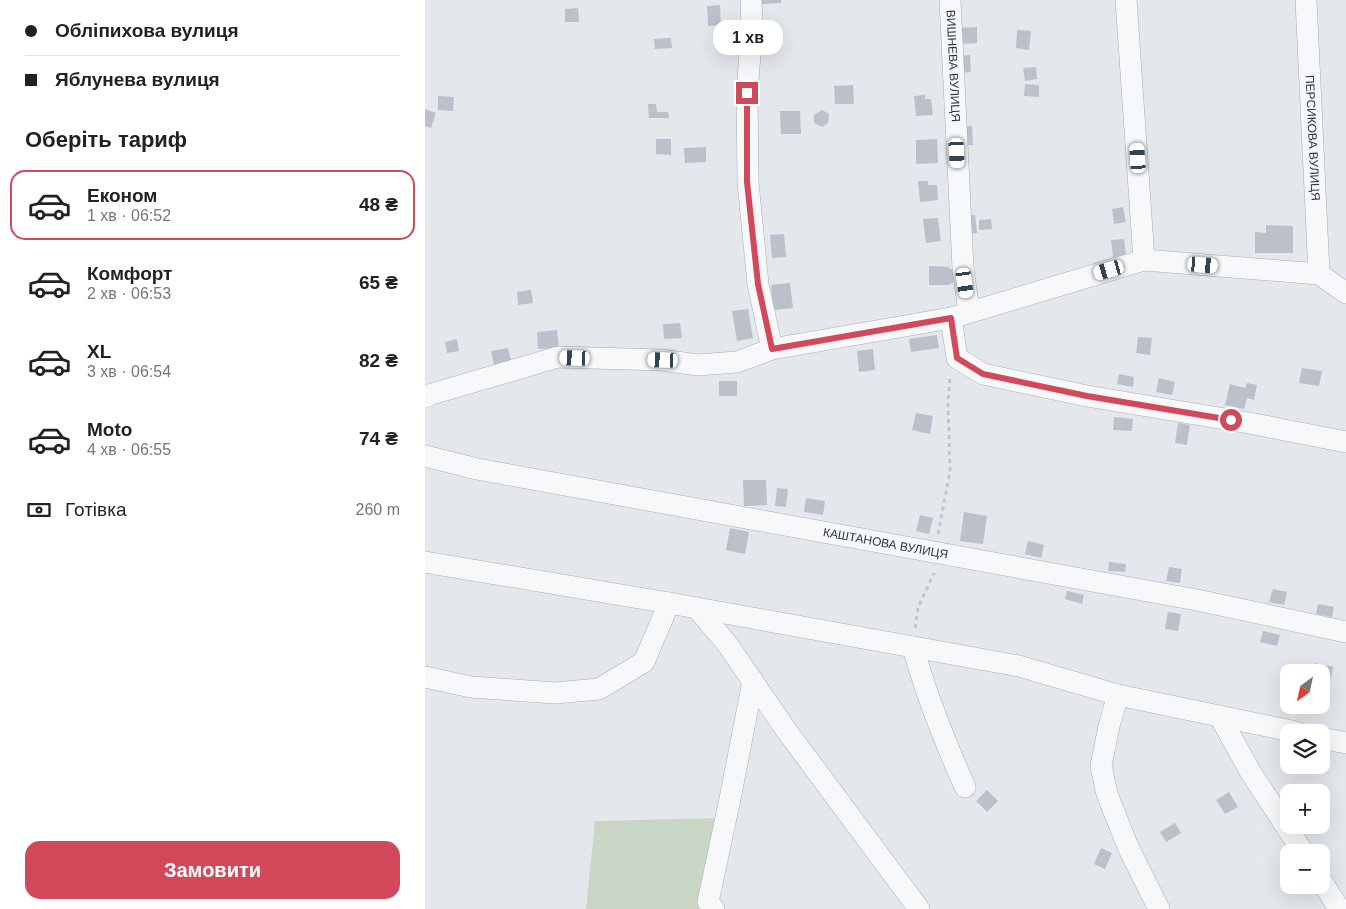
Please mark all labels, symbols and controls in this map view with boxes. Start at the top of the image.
street label: ВИШНЕВА ВУЛИЦЯ [943,10,963,122]
text: Обліпихова вулиця [55,20,239,41]
callout: 1 хв [712,21,782,56]
text: 1 хв [732,29,764,46]
text: Яблунева вулиця [55,69,220,90]
street label: ПЕРСИКОВА ВУЛИЦЯ [1303,75,1323,201]
route end [736,82,758,104]
text: Оберіть тариф [25,127,187,152]
car [948,138,965,168]
car [1129,143,1146,173]
icon: car [27,183,72,228]
text: Економ [87,185,157,206]
text: 48 ₴ [359,194,398,215]
text: 1 хв · 06:52 [87,207,171,224]
car [1187,256,1218,274]
car [1092,259,1125,281]
icon: car [27,261,72,306]
text: Комфорт [87,263,172,284]
car [955,267,974,299]
text: 65 ₴ [359,272,398,293]
text: 2 хв · 06:53 [87,285,171,302]
icon: car [27,339,72,384]
text: XL [87,341,111,362]
text: 82 ₴ [359,350,398,371]
car [559,350,590,366]
car [647,352,678,368]
text: 3 хв · 06:54 [87,363,171,380]
route start [1220,409,1242,431]
icon: car [27,417,72,462]
text: Moto [87,419,132,440]
text: 74 ₴ [359,428,398,449]
text: 4 хв · 06:55 [87,441,171,458]
icon: cash [25,496,53,524]
text: Готівка [65,499,126,520]
text: 260 m [356,501,400,518]
street label: КАШТАНОВА ВУЛИЦЯ [822,525,949,562]
north arrow [1280,664,1330,714]
map controls [1280,664,1330,894]
button: layers [1280,724,1330,774]
button: + [1280,784,1330,834]
button: Замовити [25,841,400,899]
button: − [1280,844,1330,894]

